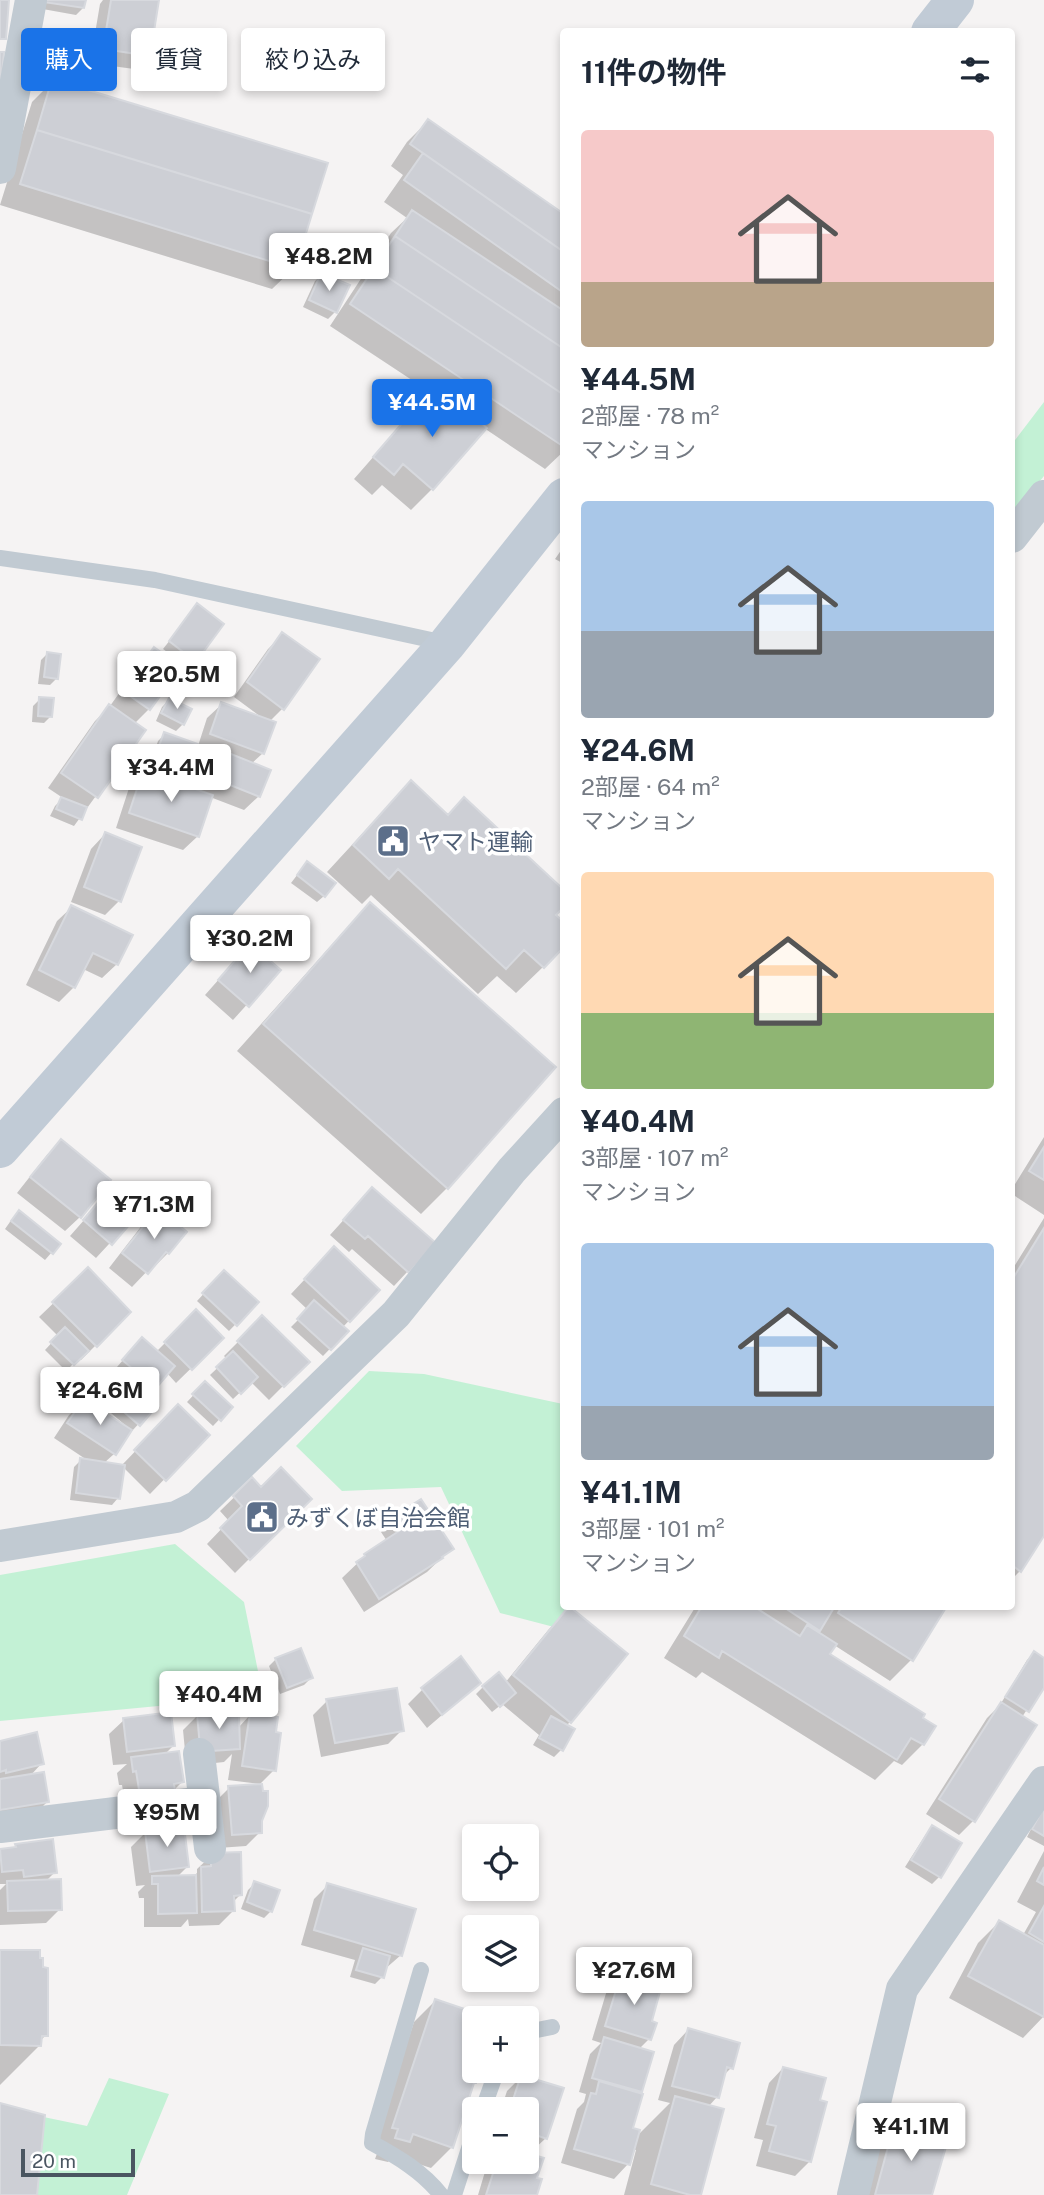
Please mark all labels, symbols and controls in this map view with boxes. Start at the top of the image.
chip: 購入 [21,28,117,91]
chip: 賃貸 [131,28,227,91]
chip: 絞り込み [241,28,385,91]
icon: filters [956,51,994,89]
text: 11件の物件 [581,54,727,90]
icon: home [725,176,851,302]
pin: ¥48.2M [272,233,386,293]
text: ¥48.2M [285,242,373,269]
text: ¥44.5M [581,361,696,397]
pin: ¥44.5M [375,380,489,439]
text: ¥44.5M [388,388,476,415]
text: 2部屋 · 78 m² [581,402,719,429]
text: マンション [581,436,696,463]
icon: home [725,547,851,673]
pin: ¥20.5M [120,652,234,711]
text: ¥20.5M [133,660,221,687]
text: ¥24.6M [581,732,695,768]
pin: ¥34.4M [114,744,228,804]
text: ¥34.4M [127,753,215,780]
text: 2部屋 · 64 m² [581,773,720,800]
text: マンション [581,807,696,834]
public building icon: ヤマト運輸 [374,822,412,860]
place label: ヤマト運輸 [418,828,533,855]
pin: ¥30.2M [193,916,307,975]
icon: home [725,918,851,1044]
text: ¥30.2M [206,924,294,951]
text: ¥40.4M [581,1103,695,1139]
text: 3部屋 · 107 m² [581,1144,729,1171]
text: マンション [581,1178,696,1205]
pin: ¥71.3M [97,1182,211,1241]
text: ¥71.3M [113,1190,195,1217]
icon: home [725,1289,851,1415]
pin: ¥24.6M [43,1368,157,1427]
text: ¥24.6M [56,1376,144,1403]
text: ¥41.1M [581,1474,682,1510]
public building icon: みずくぼ自治会館 [243,1498,281,1536]
place label: みずくぼ自治会館 [286,1504,470,1531]
text: 3部屋 · 101 m² [581,1515,725,1542]
text: マンション [581,1549,696,1576]
pin: ¥40.4M [162,1672,276,1731]
text: ¥40.4M [175,1680,263,1707]
pin: ¥95M [126,1790,208,1849]
text: ¥95M [134,1798,200,1825]
map controls [462,1824,539,2174]
button: locate [462,1824,539,1901]
button: layers [462,1915,539,1992]
pin: ¥27.6M [577,1948,691,2007]
text: ¥27.6M [592,1956,676,1983]
button: + [462,2006,539,2083]
button: − [462,2097,539,2174]
pin: ¥41.1M [854,2104,968,2163]
text: ¥41.1M [872,2112,950,2139]
scale bar [21,2146,135,2178]
text: 20 m [32,2150,76,2172]

